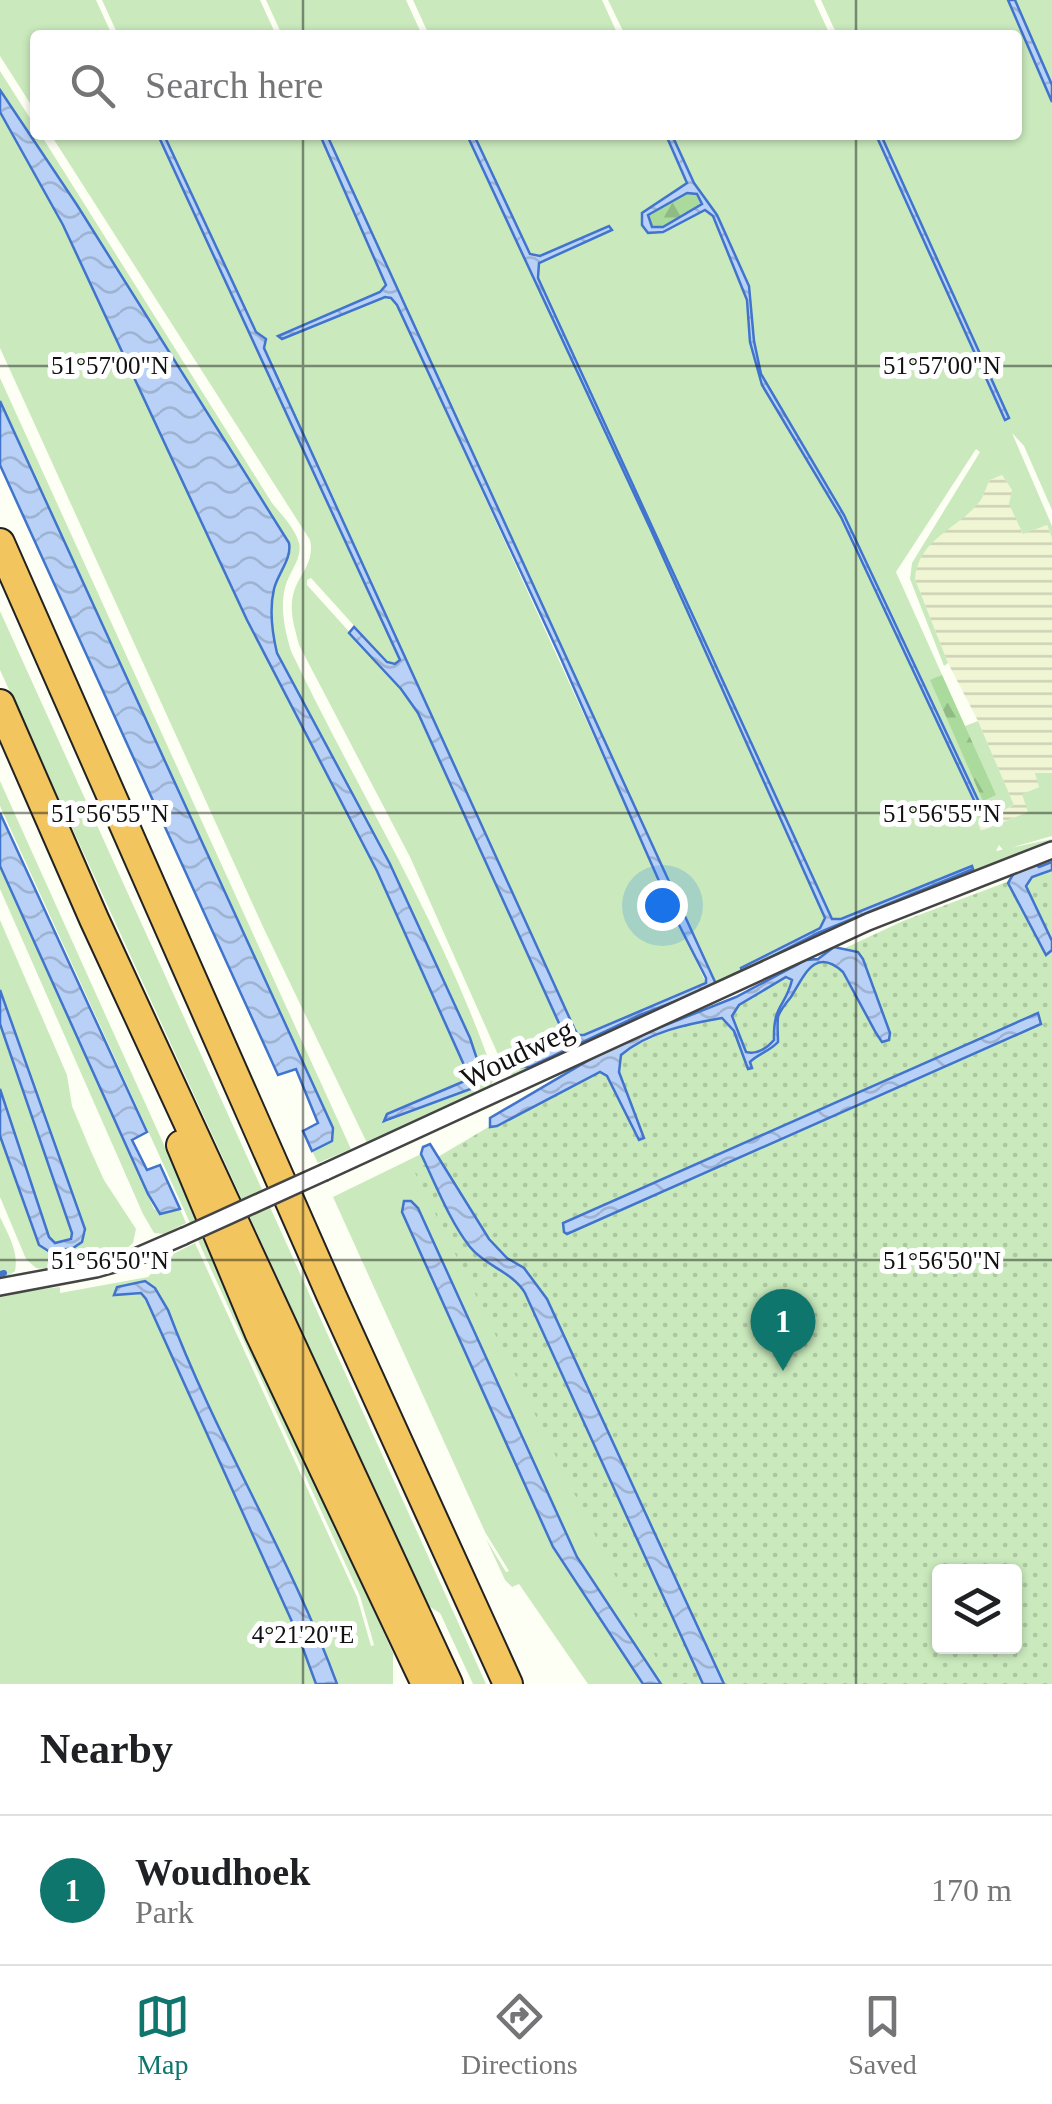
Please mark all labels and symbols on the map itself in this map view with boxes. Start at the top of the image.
text: 51°57'00"N [51,352,169,379]
text: 51°57'00"N [883,352,1001,379]
text: 51°56'55"N [51,800,169,827]
text: 51°56'55"N [883,800,1001,827]
your location [637,880,688,931]
street label: Woudweg [455,1012,578,1095]
text: 51°56'50"N [51,1247,169,1274]
text: 51°56'50"N [883,1247,1001,1274]
pin: 1 [750,1288,816,1371]
text: 4°21'20"E [252,1621,354,1648]

